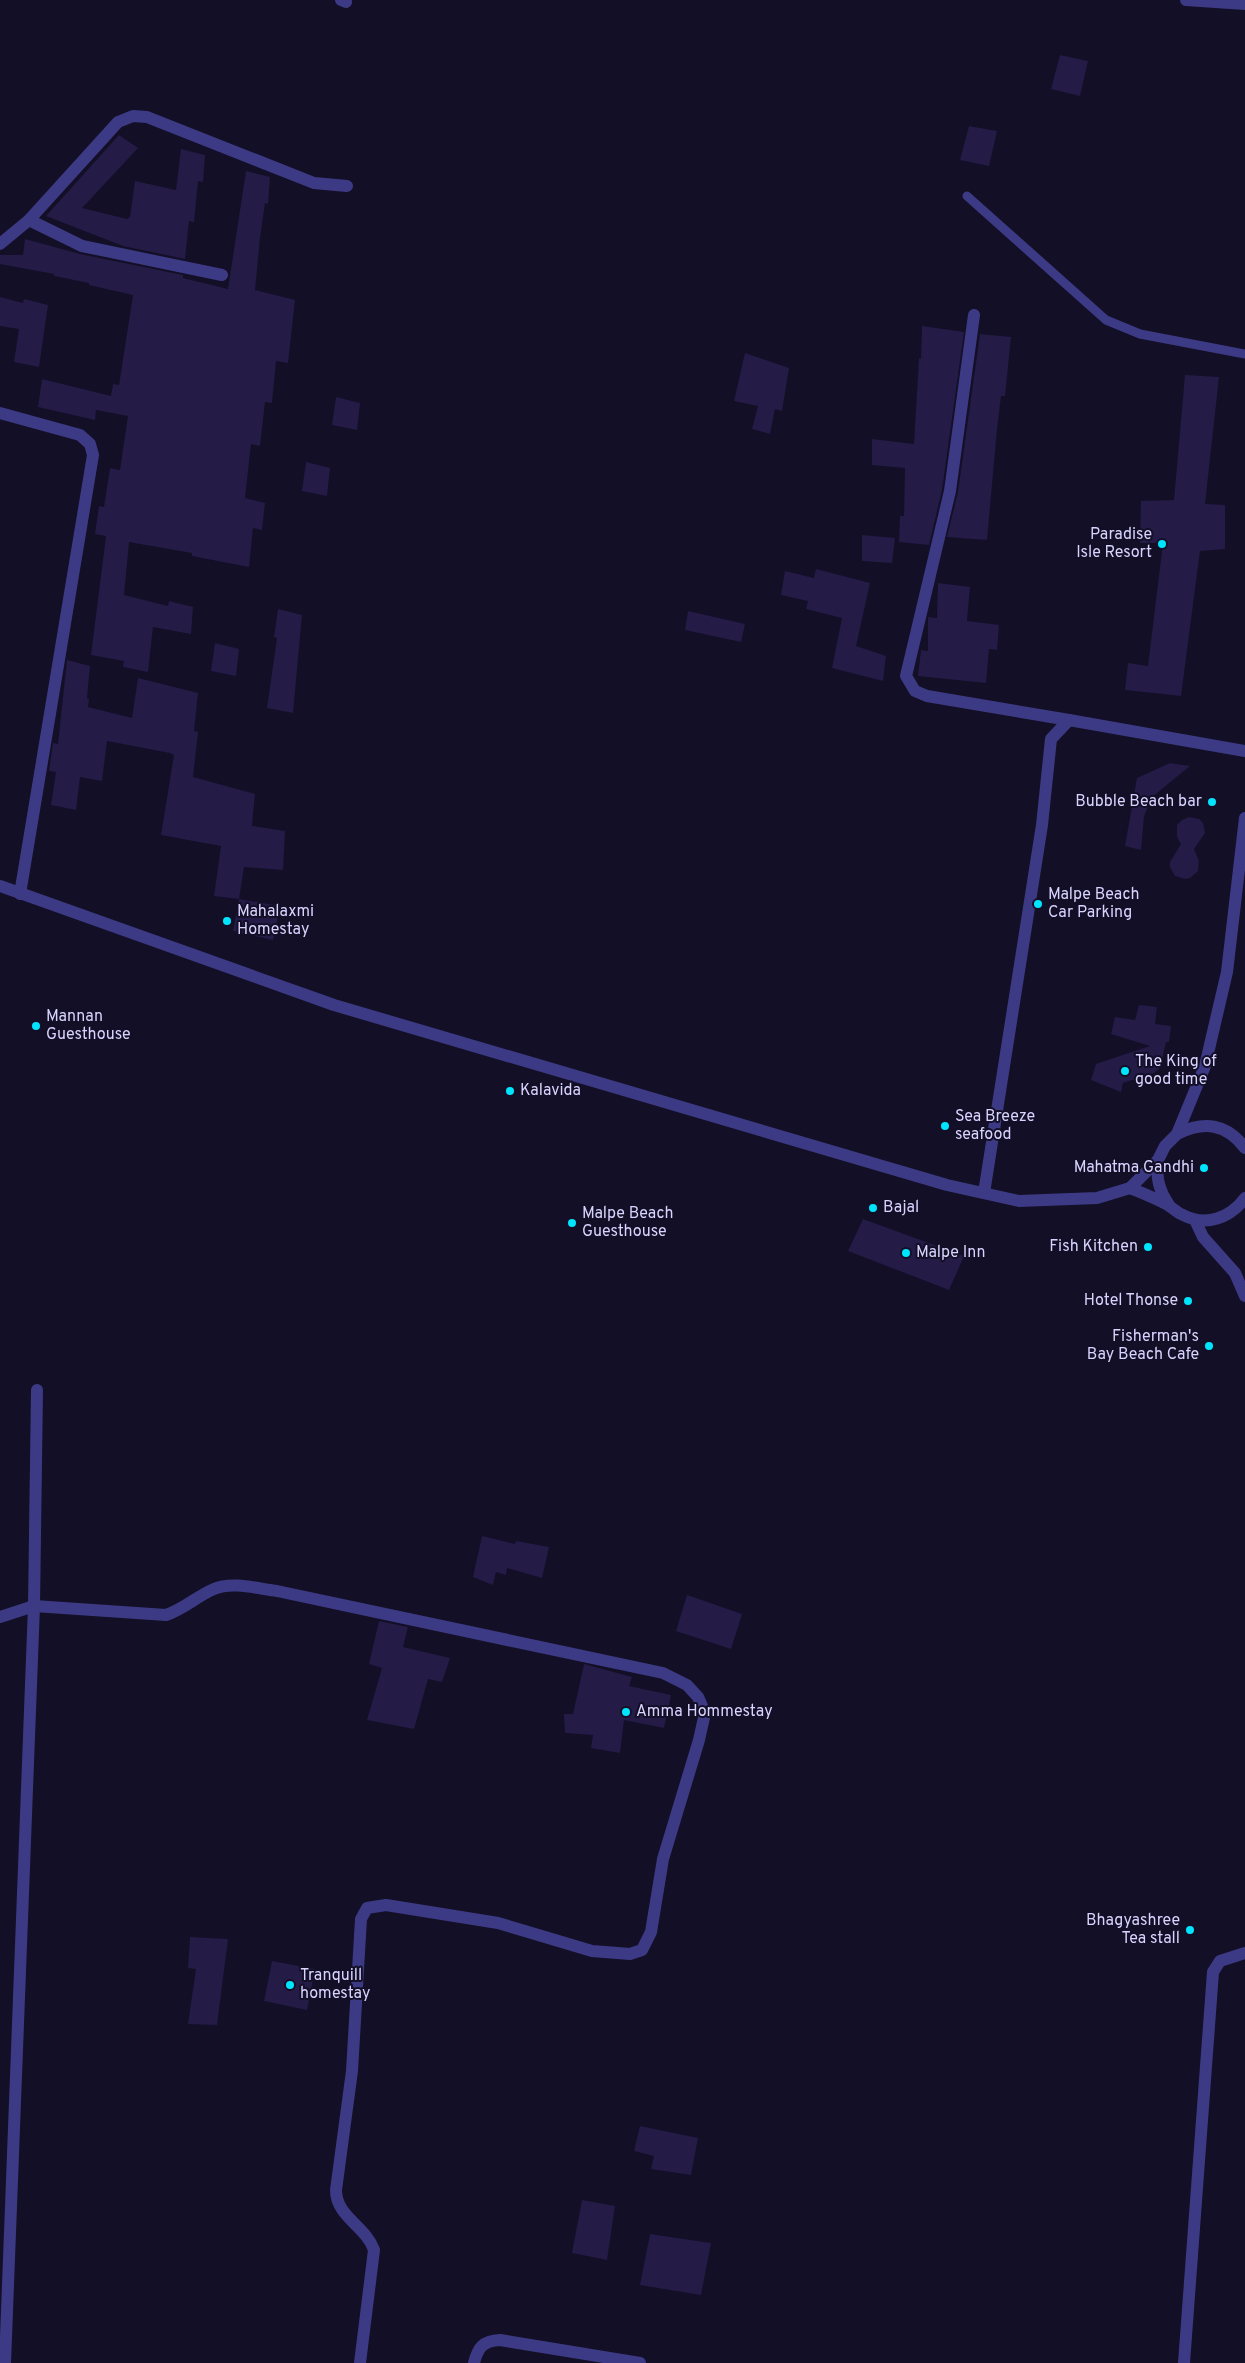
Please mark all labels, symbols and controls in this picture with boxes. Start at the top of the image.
place label: Paradise Isle Resort [1076,525,1152,563]
marker: Paradise Isle Resort [1156,538,1168,550]
place label: Bubble Beach bar [1075,792,1202,812]
marker: Bubble Beach bar [1206,796,1218,808]
place label: Malpe Beach Car Parking [1048,885,1140,923]
marker: Malpe Beach Car Parking [1032,898,1044,910]
place label: Mahalaxmi Homestay [237,902,314,940]
marker: Mahalaxmi Homestay [221,915,233,927]
place label: Mannan Guesthouse [46,1007,131,1045]
marker: Mannan Guesthouse [30,1020,42,1032]
place label: The King of good time [1135,1052,1217,1090]
marker: The King of good time [1119,1065,1131,1077]
place label: Kalavida [520,1081,581,1101]
marker: Kalavida [504,1085,516,1097]
place label: Sea Breeze seafood [955,1107,1035,1145]
marker: Sea Breeze seafood [939,1120,951,1132]
place label: Mahatma Gandhi [1074,1158,1194,1178]
marker: Mahatma Gandhi [1198,1162,1210,1174]
place label: Bajal [883,1198,919,1218]
marker: Bajal [867,1202,879,1214]
place label: Malpe Beach Guesthouse [582,1204,674,1242]
marker: Malpe Beach Guesthouse [566,1217,578,1229]
place label: Fish Kitchen [1049,1237,1138,1257]
marker: Fish Kitchen [1142,1241,1154,1253]
place label: Malpe Inn [916,1243,985,1263]
marker: Malpe Inn [900,1247,912,1259]
place label: Hotel Thonse [1084,1291,1178,1311]
marker: Hotel Thonse [1182,1295,1194,1307]
place label: Fisherman's Bay Beach Cafe [1087,1327,1199,1365]
marker: Fisherman's Bay Beach Cafe [1203,1340,1215,1352]
place label: Amma Hommestay [636,1702,773,1722]
marker: Amma Hommestay [620,1706,632,1718]
place label: Bhagyashree Tea stall [1086,1911,1180,1949]
marker: Bhagyashree Tea stall [1184,1924,1196,1936]
place label: Tranquill homestay [300,1966,370,2004]
marker: Tranquill homestay [284,1979,296,1991]

